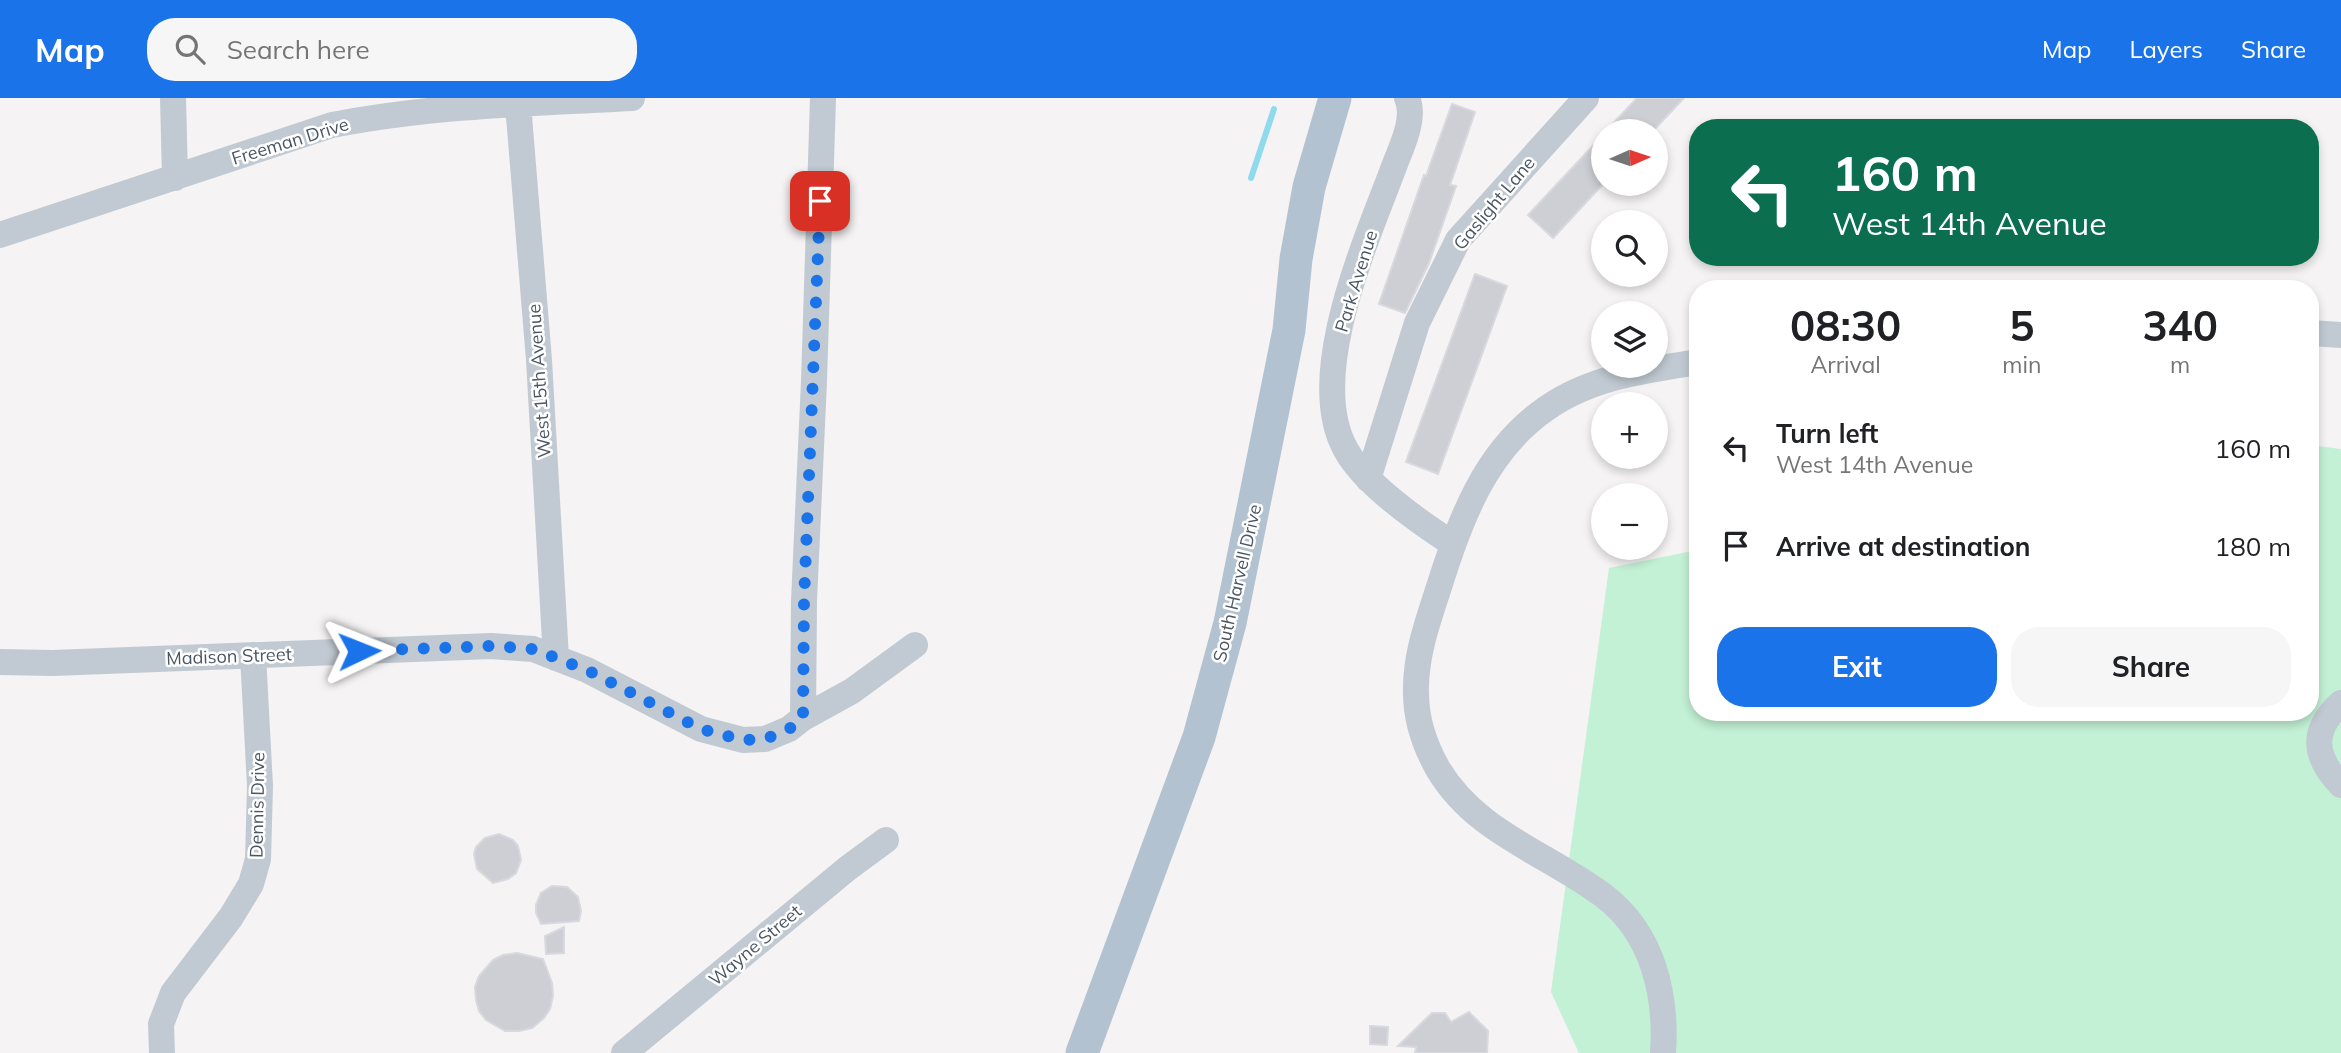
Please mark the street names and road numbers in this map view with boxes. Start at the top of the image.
street label: Freeman Drive [229,112,351,170]
street label: Gaslight Lane [1448,152,1540,254]
street label: Park Avenue [1330,227,1382,335]
street label: West 15th Avenue [522,303,556,459]
street label: South Harvell Drive [1208,502,1266,664]
street label: Madison Street [166,642,292,670]
street label: Dennis Drive [245,752,269,858]
street label: Wayne Street [704,900,806,990]

